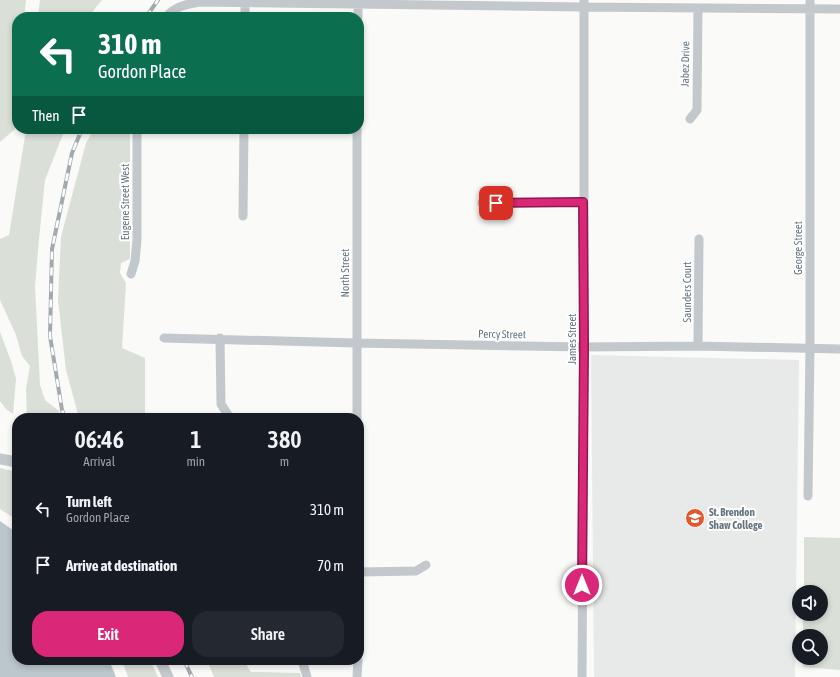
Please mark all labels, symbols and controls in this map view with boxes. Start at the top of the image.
icon: left [32,28,84,80]
text: 310 m [98,28,161,60]
street label: Jabez Drive [679,41,691,87]
text: Gordon Place [98,61,186,82]
icon: arrive [68,104,90,126]
text: Then [32,107,60,124]
street label: Eugene Street West [119,164,131,240]
pin [479,186,513,220]
icon: arrive [485,192,507,214]
street label: George Street [792,221,804,275]
street label: North Street [339,249,351,297]
street label: Saunders Court [681,262,693,322]
street label: James Street [566,313,578,365]
street label: Percy Street [478,328,526,340]
text: 06:46 [75,426,124,453]
text: 1 [190,426,201,453]
text: 380 [268,426,301,453]
text: Arrival [83,454,115,469]
text: min [186,454,205,469]
text: m [280,454,289,469]
text: Turn left [66,493,112,510]
icon: left [32,498,54,520]
text: 310 m [310,501,344,518]
place label: St. Brendon Shaw College [709,506,762,531]
school or university icon: St. Brendon Shaw College [684,507,706,529]
text: Gordon Place [66,510,130,525]
icon: arrive [32,554,54,576]
text: Arrive at destination [66,557,177,574]
text: 70 m [317,557,344,574]
position arrow [561,564,603,606]
map controls [792,585,828,665]
button: sound [792,585,828,621]
button: Exit [32,611,184,657]
button: Share [192,611,344,657]
button: search [792,629,828,665]

